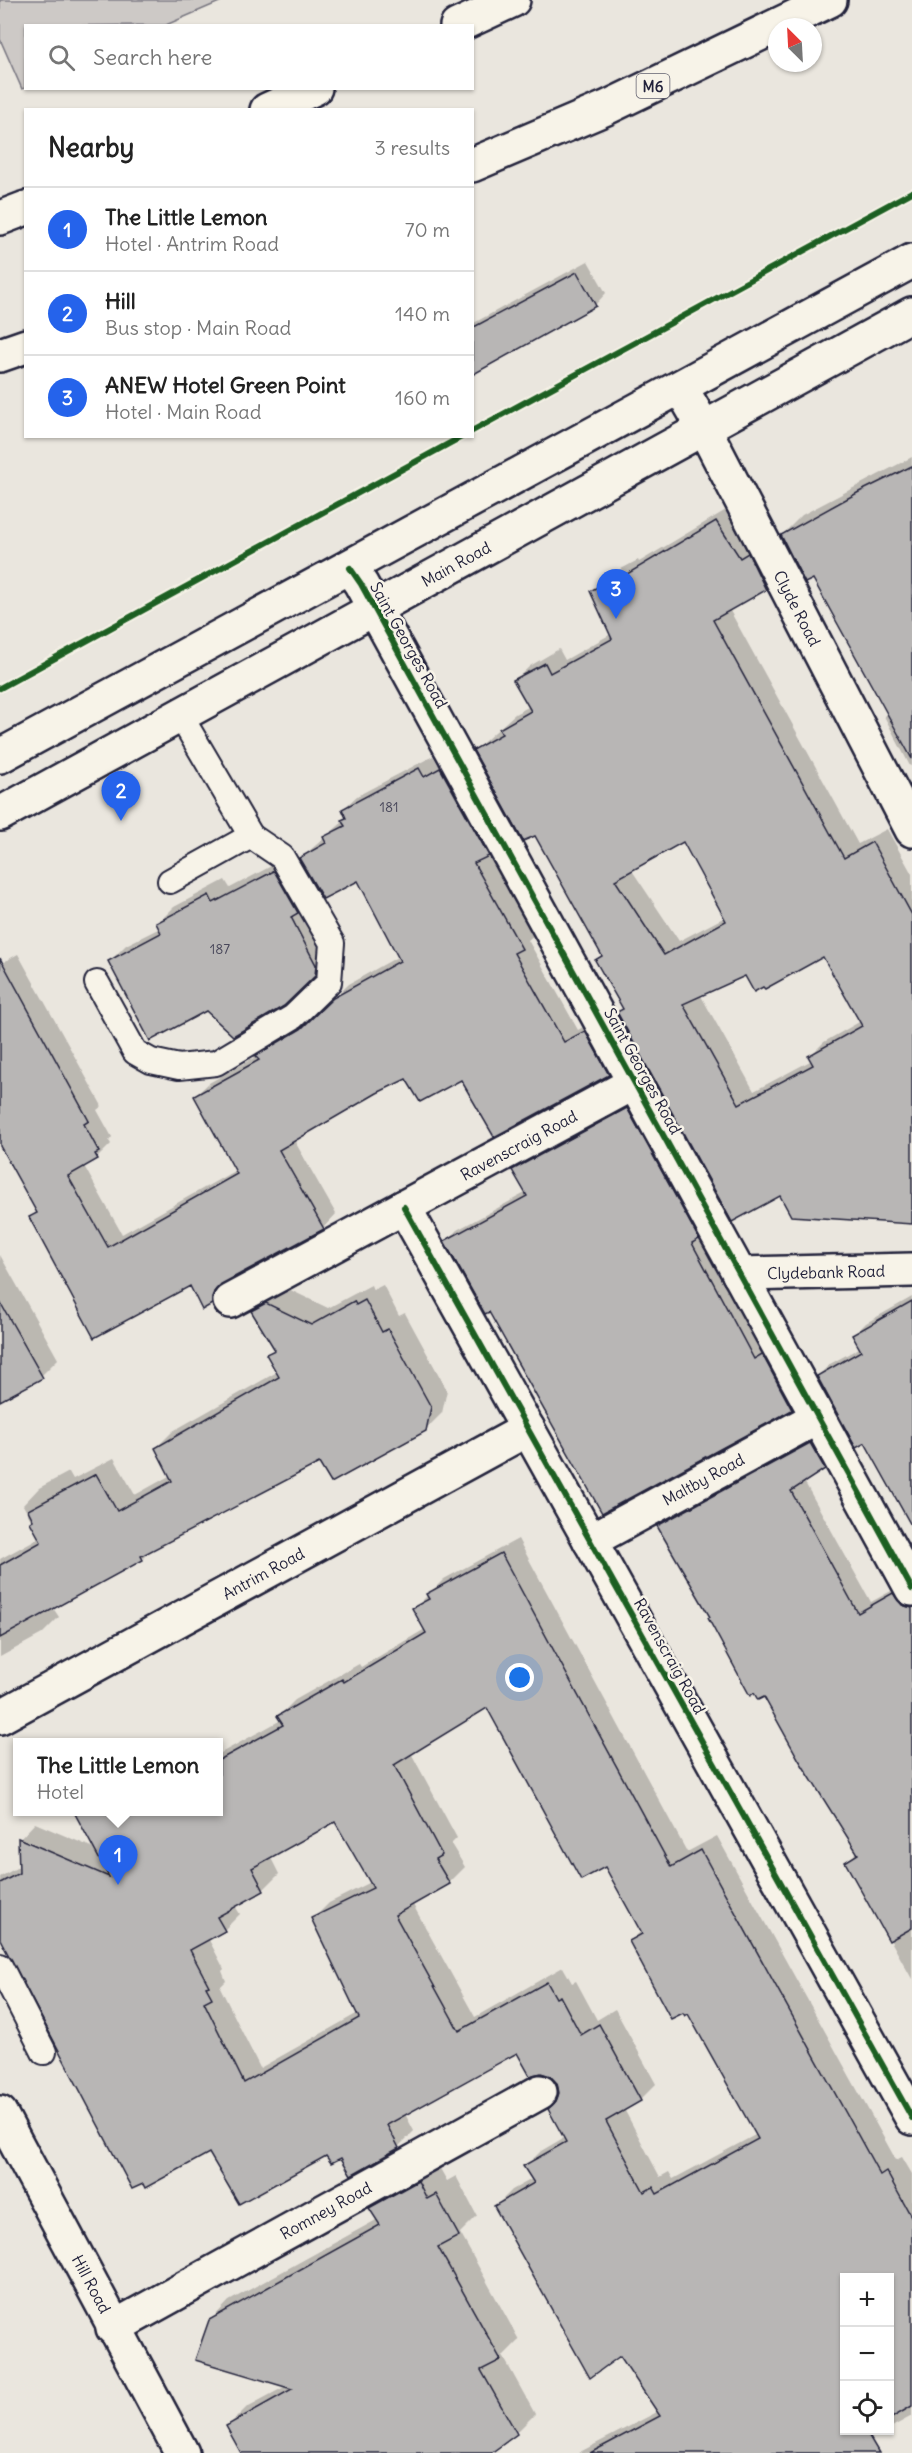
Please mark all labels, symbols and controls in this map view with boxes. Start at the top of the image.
north arrow [768,18,822,72]
search box [24,24,474,90]
icon: search [45,41,78,74]
text: Search here [93,43,212,71]
road number: M6 [636,74,670,98]
text: Nearby [48,131,134,164]
text: 3 results [374,135,450,160]
text: The Little Lemon [105,203,268,231]
text: 1 [64,217,71,242]
text: 70 m [405,217,450,242]
text: Hotel · Antrim Road [105,231,279,256]
text: Hill [105,287,136,315]
text: 2 [62,301,73,326]
text: 140 m [395,301,450,326]
text: Bus stop · Main Road [105,315,291,340]
text: ANEW Hotel Green Point [105,371,346,399]
text: 3 [62,385,73,410]
text: 160 m [395,385,450,410]
text: Hotel · Main Road [105,399,261,424]
street label: Main Road [418,537,494,591]
street label: Clyde Road [769,567,825,649]
pin: 3 [596,570,636,619]
street label: Saint Georges Road [366,578,452,712]
pin: 2 [102,772,140,821]
house number: 181 [379,798,399,816]
house number: 187 [210,940,230,958]
street label: Saint Georges Road [600,1004,686,1138]
street label: Ravenscraig Road [457,1106,580,1185]
street label: Clydebank Road [767,1261,885,1283]
street label: Maltby Road [659,1449,748,1510]
street label: Antrim Road [219,1543,308,1604]
street label: Ravenscraig Road [630,1594,710,1718]
your location [505,1663,534,1692]
popup [13,1738,223,1816]
text: The Little Lemon [37,1751,199,1779]
text: Hotel [37,1779,84,1804]
pin: 1 [98,1836,138,1885]
street label: Romney Road [276,2177,375,2244]
street label: Hill Road [68,2251,115,2317]
map controls [840,2273,894,2435]
button: + [840,2273,894,2327]
button: − [840,2327,894,2381]
button: locate [840,2381,894,2435]

